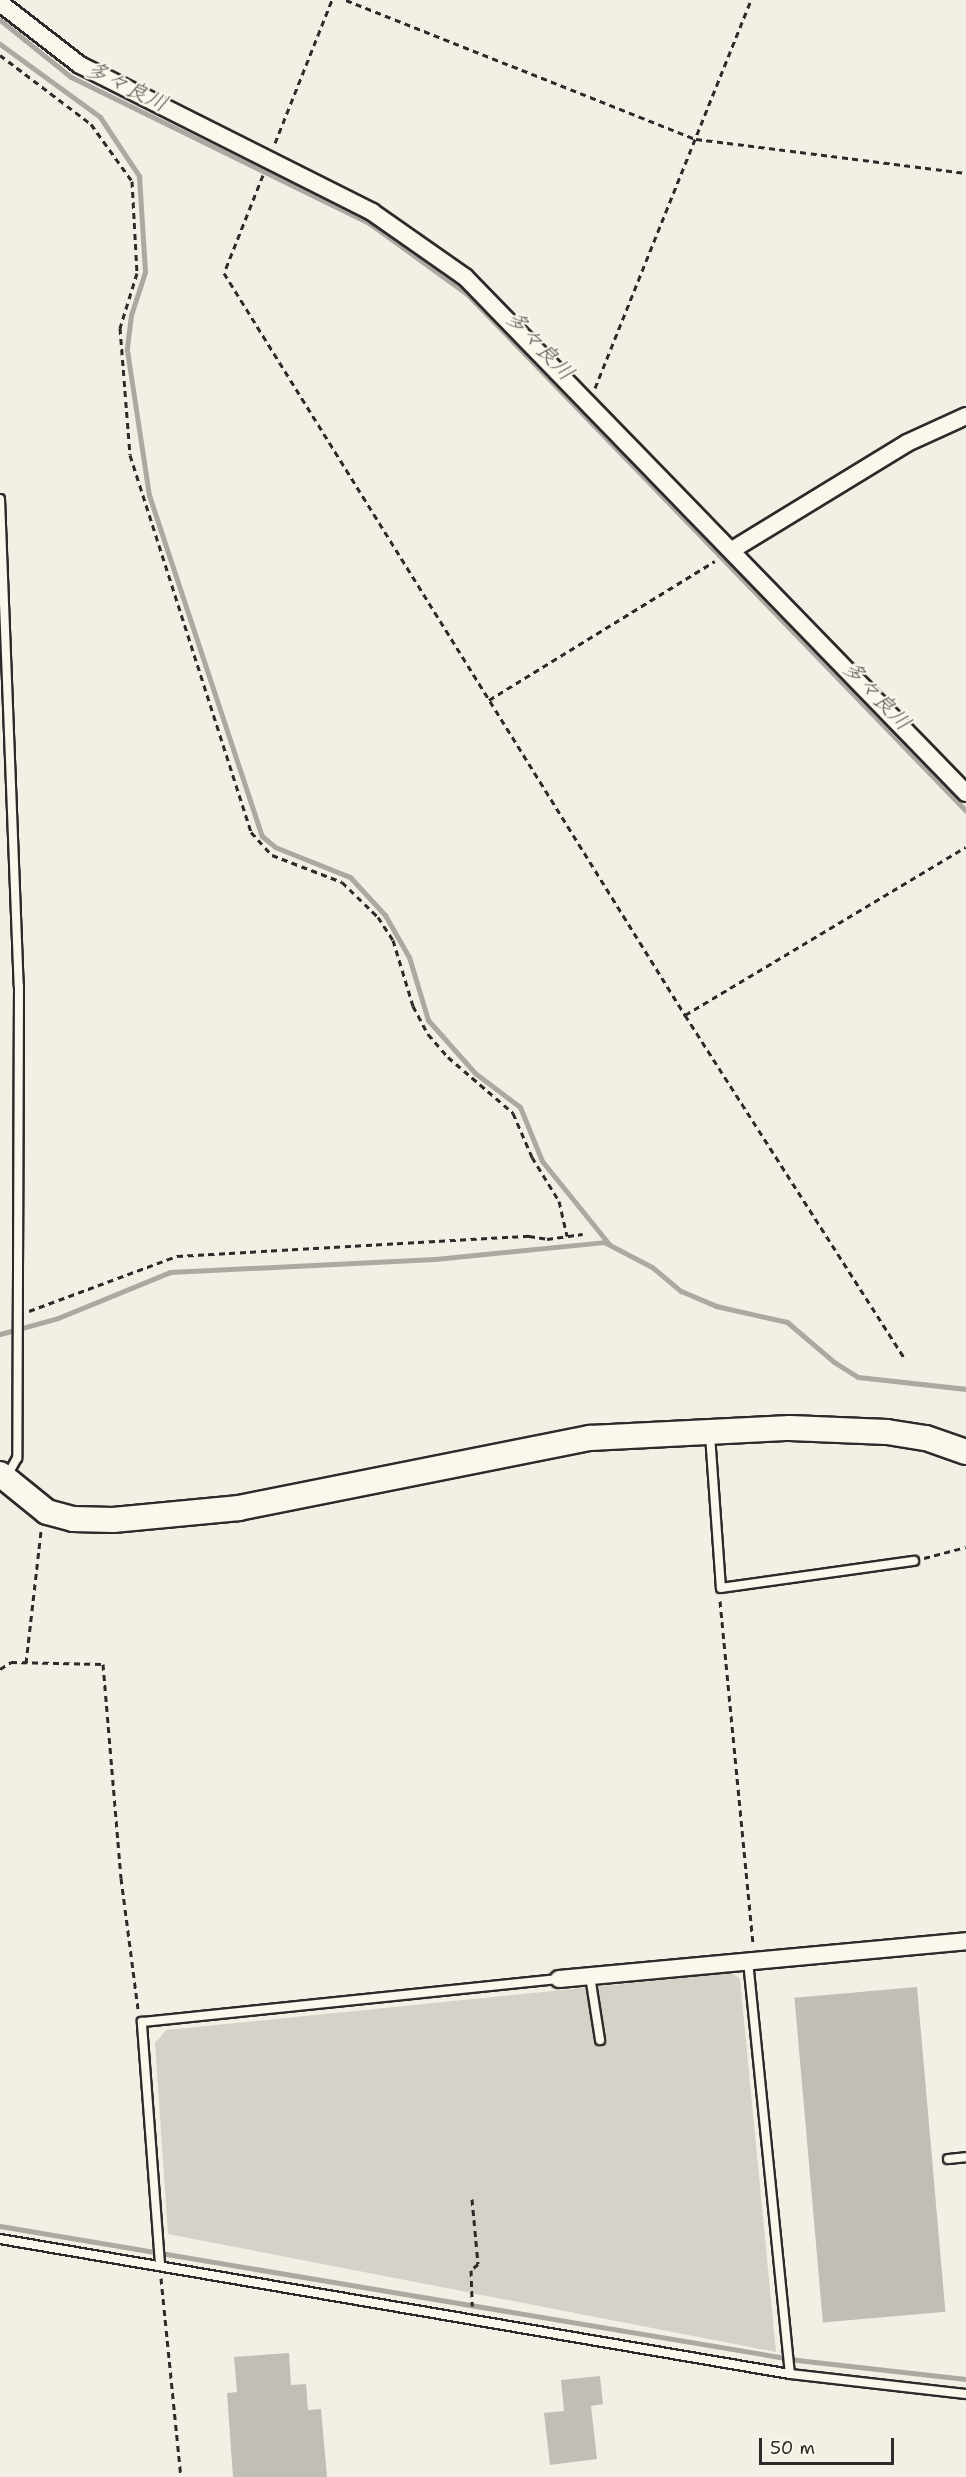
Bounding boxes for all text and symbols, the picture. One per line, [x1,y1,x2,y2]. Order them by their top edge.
water label: 多々良川 [82,55,172,117]
water label: 多々良川 [500,304,580,386]
water label: 多々良川 [837,654,917,736]
scale bar [762,2426,897,2464]
text: 50 m [770,2436,815,2460]

